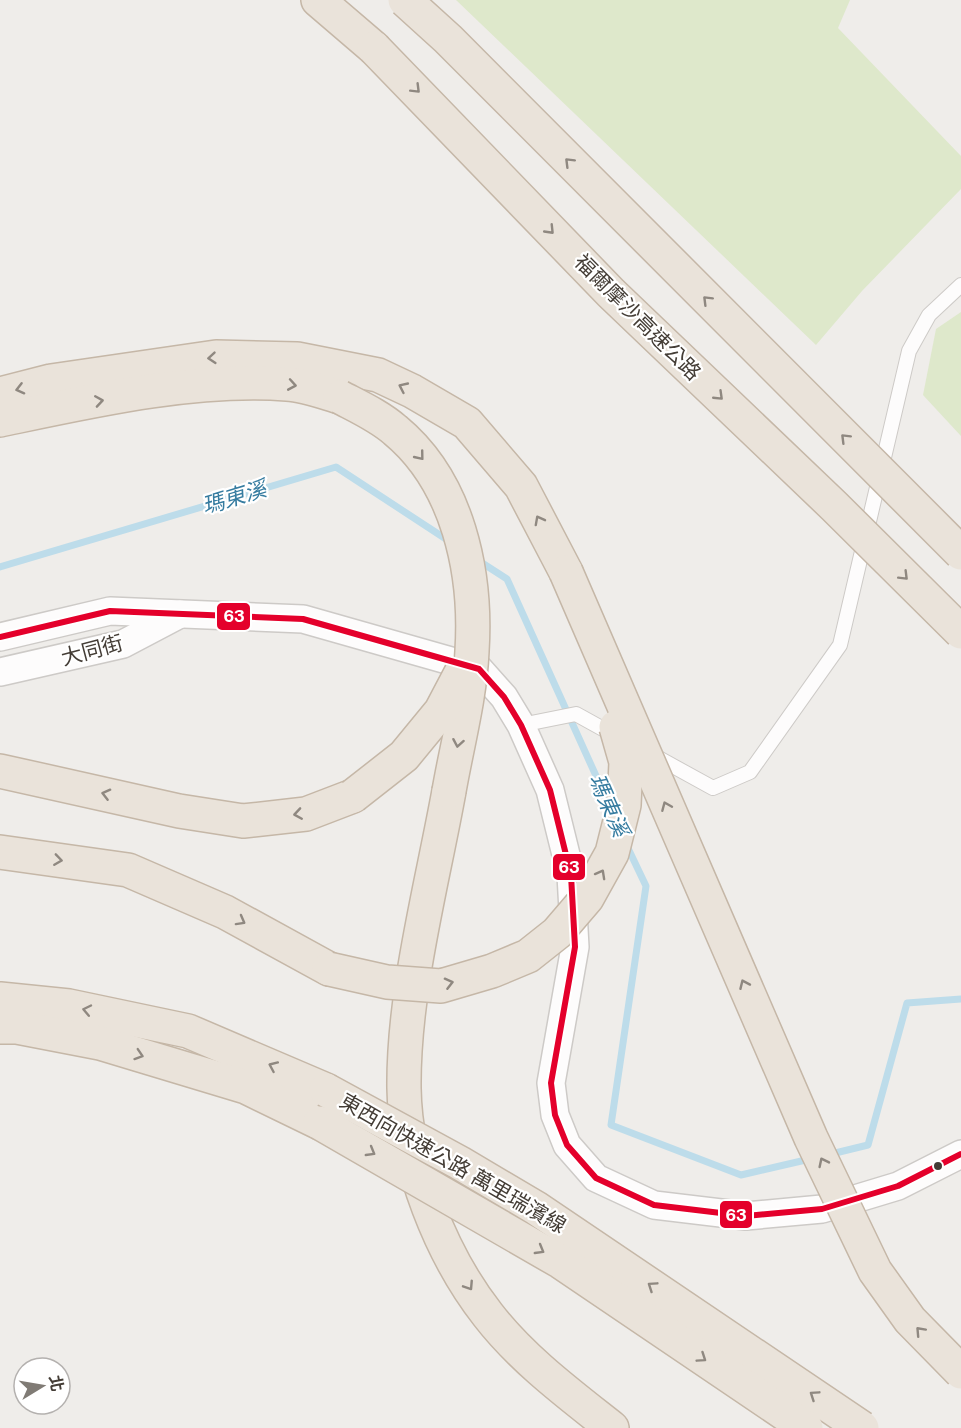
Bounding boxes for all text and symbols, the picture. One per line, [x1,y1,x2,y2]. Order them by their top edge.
one-way arrow [408,81,419,92]
one-way arrow [566,158,577,169]
one-way arrow [543,222,554,233]
street label: 福爾摩沙高速公路 [570,249,706,385]
one-way arrow [703,296,714,307]
one-way arrow [207,351,216,364]
one-way arrow [287,379,297,391]
one-way arrow [15,382,25,395]
one-way arrow [398,382,409,394]
one-way arrow [712,389,722,400]
one-way arrow [94,396,103,408]
one-way arrow [841,434,852,445]
one-way arrow [413,449,424,460]
water label: 瑪東溪 [199,474,272,519]
one-way arrow [535,516,546,526]
one-way arrow [897,569,908,579]
line badge: 63 [216,602,251,631]
text: 63 [223,607,245,626]
street label: 大同街 [58,630,126,670]
one-way arrow [452,738,465,748]
water label: 瑪東溪 [584,770,636,843]
one-way arrow [101,788,111,801]
one-way arrow [661,801,673,812]
one-way arrow [293,808,302,820]
line badge: 63 [552,853,586,881]
one-way arrow [53,854,63,866]
text: 63 [558,858,580,877]
one-way arrow [594,870,605,880]
one-way arrow [235,914,245,925]
one-way arrow [443,977,453,990]
one-way arrow [739,980,751,991]
one-way arrow [82,1004,92,1017]
one-way arrow [133,1048,144,1060]
one-way arrow [268,1061,279,1073]
street label: 東西向快速公路 萬里瑞濱線 [335,1088,571,1238]
one-way arrow [365,1145,375,1156]
one-way arrow [819,1158,831,1169]
unlabelled marker [932,1160,944,1172]
line badge: 63 [719,1200,753,1229]
text: 63 [725,1206,747,1225]
one-way arrow [534,1243,544,1254]
one-way arrow [462,1279,473,1290]
one-way arrow [648,1282,659,1293]
one-way arrow [916,1327,927,1338]
one-way arrow [696,1350,707,1361]
north arrow [12,1356,72,1416]
text: 北 [45,1374,67,1393]
one-way arrow [809,1391,820,1402]

